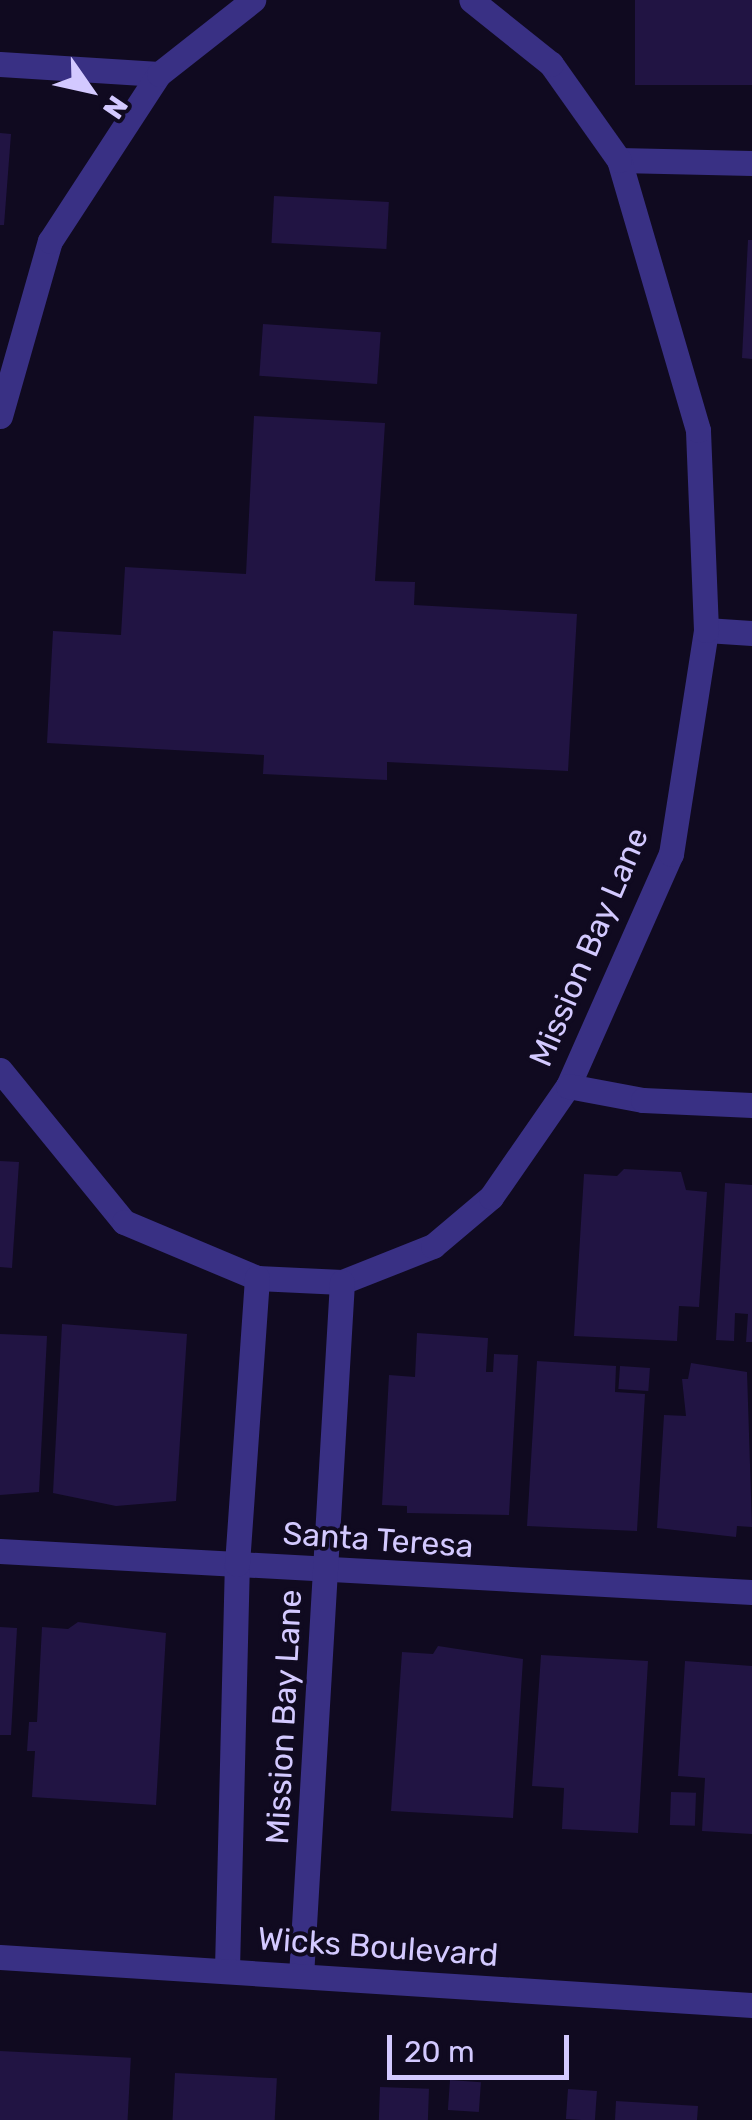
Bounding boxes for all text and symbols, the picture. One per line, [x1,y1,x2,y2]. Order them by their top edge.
north arrow [40,40,140,140]
text: N [96,89,135,125]
street label: Mission Bay Lane [521,822,657,1072]
street label: Santa Teresa [281,1514,475,1566]
street label: Mission Bay Lane [258,1588,310,1846]
street label: Wicks Boulevard [256,1919,500,1975]
scale bar [392,2015,574,2077]
text: 20 m [404,2034,475,2070]

